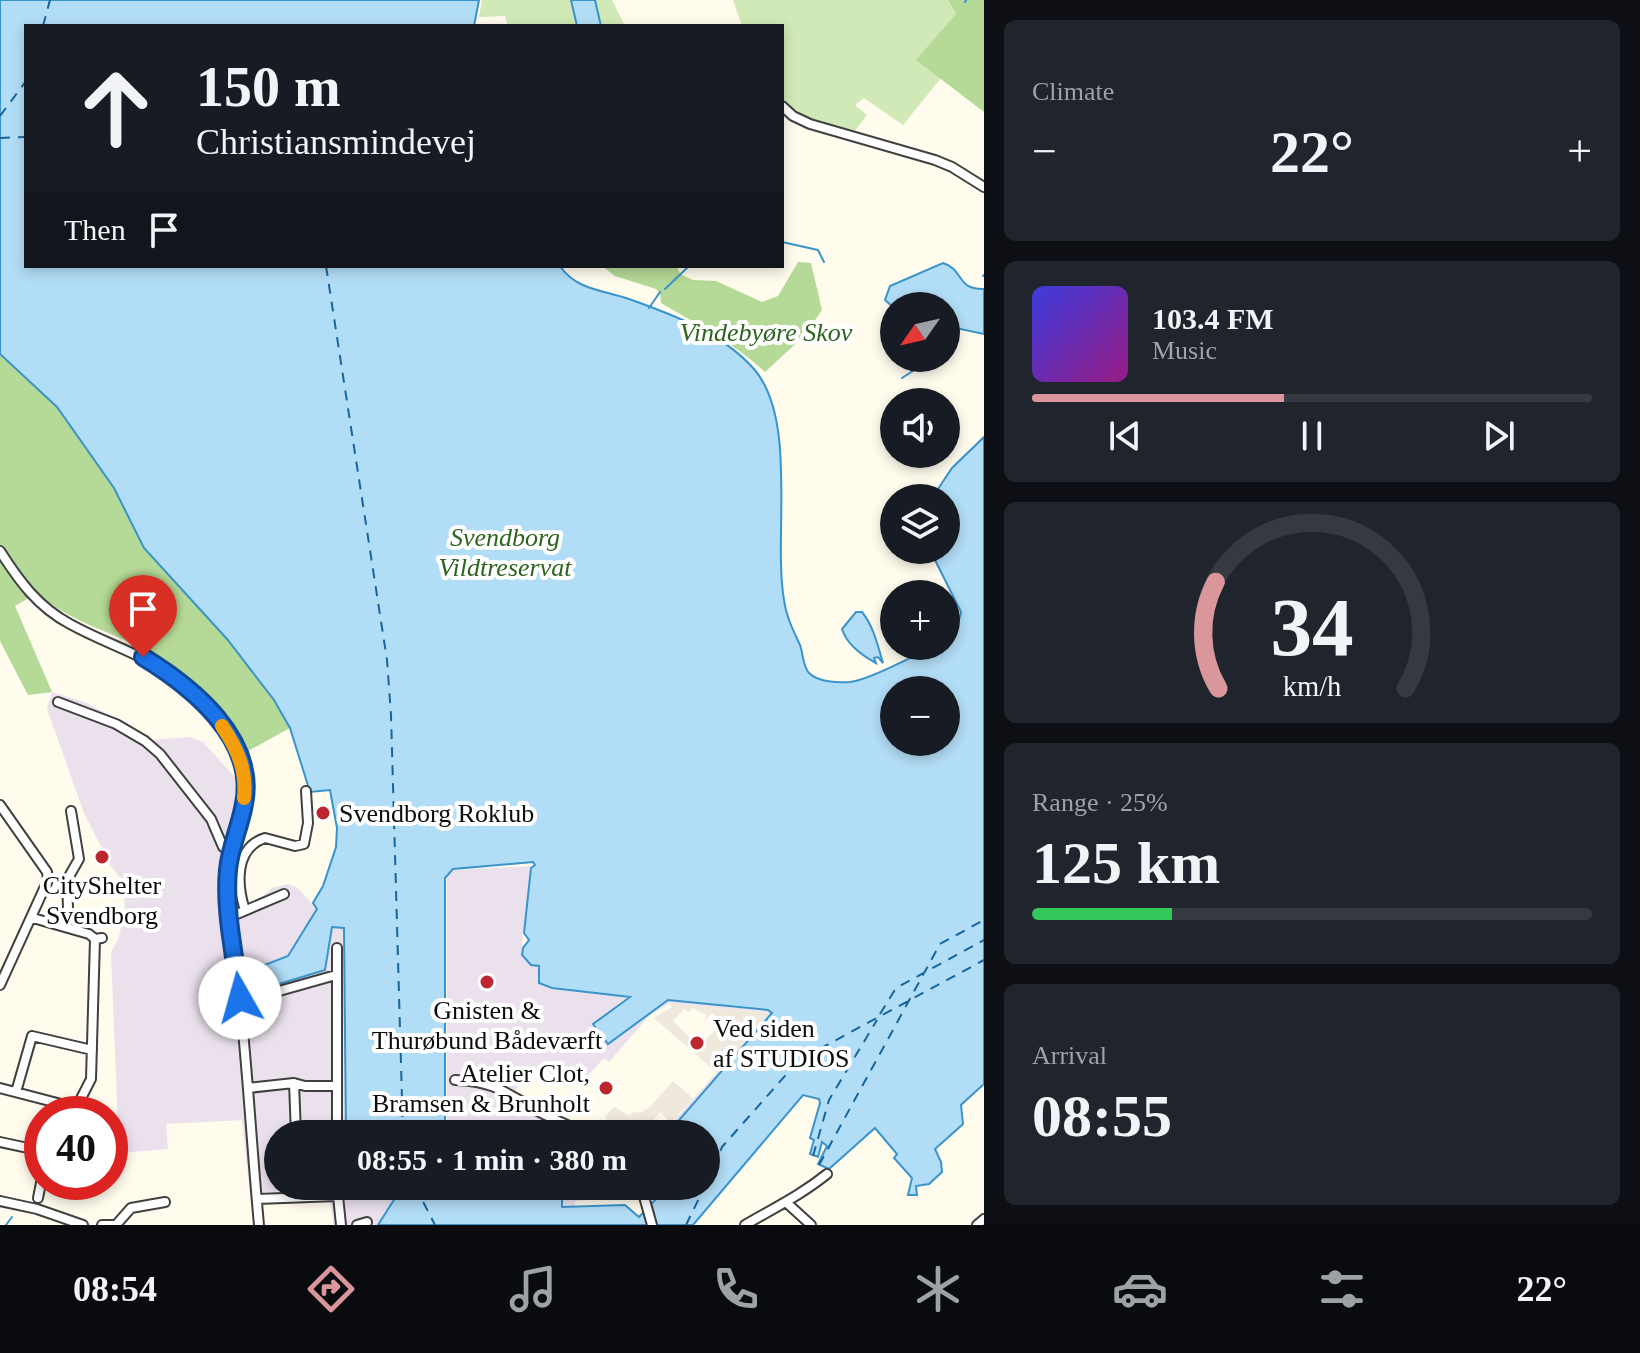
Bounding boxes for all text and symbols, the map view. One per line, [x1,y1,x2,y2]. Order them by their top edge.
icon: ahead [64,56,168,160]
text: 150 m [196,56,341,118]
text: Climate [1032,77,1114,106]
text: 22° [1270,119,1354,185]
text: Christiansmindevej [196,122,476,162]
text: − [1032,127,1057,176]
text: + [1567,127,1592,176]
icon: arrive [142,208,186,252]
text: Then [64,213,126,246]
north arrow [880,292,960,372]
map controls [880,292,960,756]
text: 103.4 FM [1152,302,1274,335]
park label: Vindebyøre Skov [680,318,853,347]
text: Music [1152,336,1217,365]
button: sound [880,388,960,468]
icon: previous [1103,414,1147,458]
icon: pause [1290,414,1334,458]
icon: next [1477,414,1521,458]
button: layers [880,484,960,564]
park label: Svendborg Vildtreservat [439,523,572,582]
pin [109,575,177,657]
button: + [880,580,960,660]
text: 34 [1270,580,1354,672]
icon: arrive [121,587,165,631]
text: km/h [1283,671,1341,702]
button: − [880,676,960,756]
text: Range · 25% [1032,788,1168,817]
place label: Svendborg Roklub [339,799,534,828]
marker: Svendborg Roklub [314,804,332,822]
text: 125 km [1032,830,1220,896]
marker: CityShelter Svendborg [93,848,111,866]
place label: CityShelter Svendborg [43,871,162,930]
position arrow [198,956,282,1040]
marker: Gnisten & Thurøbund Bådeværft [478,973,496,991]
place label: Gnisten & Thurøbund Bådeværft [372,996,603,1055]
place label: Ved siden af STUDIOS [713,1014,850,1073]
marker: Ved siden af STUDIOS [688,1034,706,1052]
text: Arrival [1032,1041,1107,1070]
place label: Atelier Clot, Bramsen & Brunholt [372,1059,591,1118]
marker: Atelier Clot, Bramsen & Brunholt [597,1079,615,1097]
text: 08:55 [1032,1083,1172,1149]
speed limit sign: 40 [24,1096,128,1200]
text: 08:55 · 1 min · 380 m [357,1143,627,1176]
icon: directions [303,1261,359,1317]
icon: music [505,1261,561,1317]
icon: phone [708,1261,764,1317]
icon: climate [910,1261,966,1317]
icon: car [1112,1261,1168,1317]
icon: filters [1314,1261,1370,1317]
text: 08:54 [73,1269,157,1309]
text: 22° [1516,1269,1567,1309]

